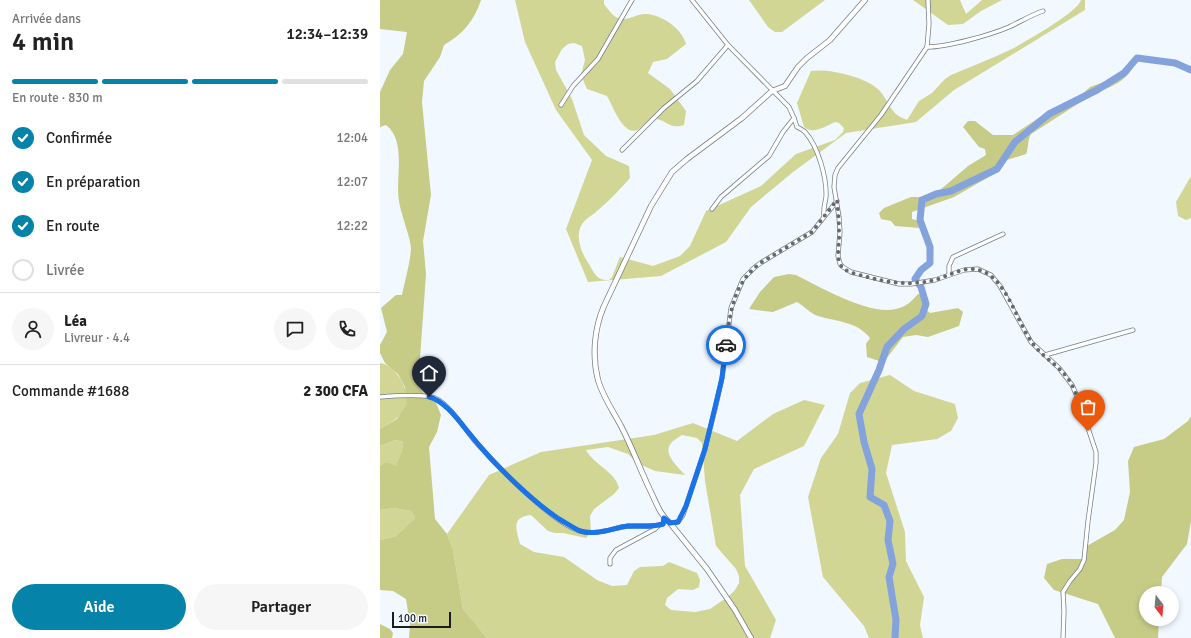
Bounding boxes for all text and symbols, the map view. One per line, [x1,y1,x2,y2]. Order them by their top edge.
text: Arrivée dans [12,11,81,27]
text: 12:34–12:39 [287,25,368,43]
text: 4 min [12,26,74,58]
text: En route · 830 m [12,90,103,106]
icon: check [12,127,34,149]
text: Confirmée [46,129,112,147]
text: 12:04 [336,130,368,146]
icon: check [12,171,34,193]
text: En préparation [46,173,141,191]
text: 12:07 [336,174,368,190]
icon: check [12,215,34,237]
text: En route [46,217,100,235]
text: 12:22 [336,218,368,234]
text: Livrée [46,261,85,279]
button: person [12,308,54,350]
button: chat [274,308,316,350]
button: phone [326,308,368,350]
text: Léa [64,312,87,330]
courier [706,325,746,365]
text: Livreur · 4.4 [64,330,130,346]
icon: car [715,334,737,356]
pin [412,356,446,397]
icon: home [418,362,440,384]
text: Commande #1688 [12,382,129,400]
text: 2 300 CFA [303,382,368,400]
pin [1071,390,1105,431]
icon: bag [1077,396,1099,418]
button: Aide [12,584,186,630]
button: Partager [194,584,368,630]
north arrow [1139,586,1179,626]
map controls [1139,586,1179,626]
scale bar [392,610,451,629]
text: 100 m [398,612,427,625]

